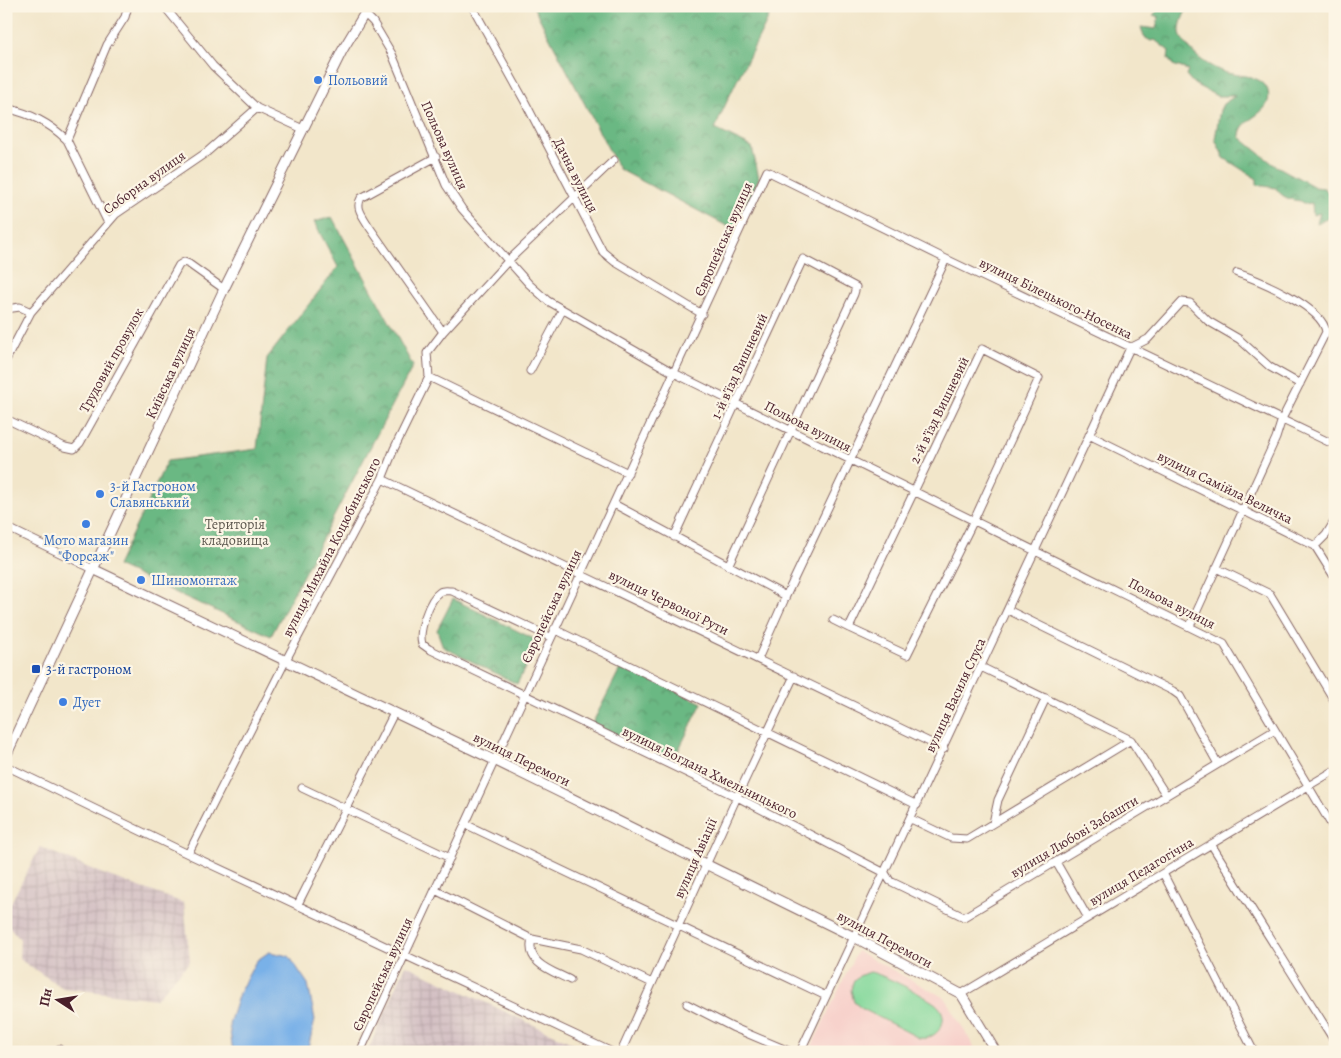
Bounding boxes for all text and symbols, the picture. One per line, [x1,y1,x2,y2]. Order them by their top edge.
place label: Польовий [328,71,388,90]
marker: Польовий [312,74,324,86]
street label: Польова вулиця [416,98,473,193]
street label: Дачна вулиця [548,134,603,216]
street label: Соборна вулиця [99,146,189,219]
street label: Європейська вулиця [690,179,757,299]
street label: вулиця Білецького-Носенка [976,253,1136,344]
street label: Трудовий провулок [75,304,148,416]
street label: 1-й в'їзд Вишневий [707,310,772,422]
street label: Київська вулиця [141,324,200,422]
street label: 2-й вʼїзд Вишневий [905,353,974,467]
street label: Польова вулиця [761,396,855,457]
street label: вулиця Самійла Величка [1154,446,1296,529]
street label: вулиця Михайла Коцюбинського [278,454,385,640]
place label: 3-й Гастроном Славянський [110,477,196,512]
marker: 3-й Гастроном Славянський [94,488,106,500]
park label: Територія кладовища [201,515,269,550]
marker: Мото магазин "Форсаж" [80,518,92,530]
place label: Мото магазин "Форсаж" [43,531,129,566]
street label: Європейська вулиця [517,546,586,666]
street label: вулиця Червоної Рути [605,565,732,640]
place label: Шиномонтаж [151,571,237,590]
street label: Польова вулиця [1125,573,1219,634]
marker: Шиномонтаж [135,574,147,586]
street label: вулиця Василя Стуса [921,634,991,756]
place label: 3-й гастроном [46,660,132,679]
marker: 3-й гастроном [30,663,42,675]
place label: Дует [73,693,101,712]
marker: Дует [57,696,69,708]
street label: вулиця Богдана Хмельницького [619,722,801,823]
street label: вулиця Перемоги [470,728,573,791]
street label: вулиця Любові Забашти [1007,791,1142,882]
street label: вулиця Авіації [669,815,722,901]
street label: вулиця Педагогічна [1085,832,1198,910]
street label: вулиця Перемоги [834,906,936,973]
street label: Європейська вулиця [348,914,417,1034]
north arrow [32,976,82,1026]
text: Пн [35,986,57,1008]

